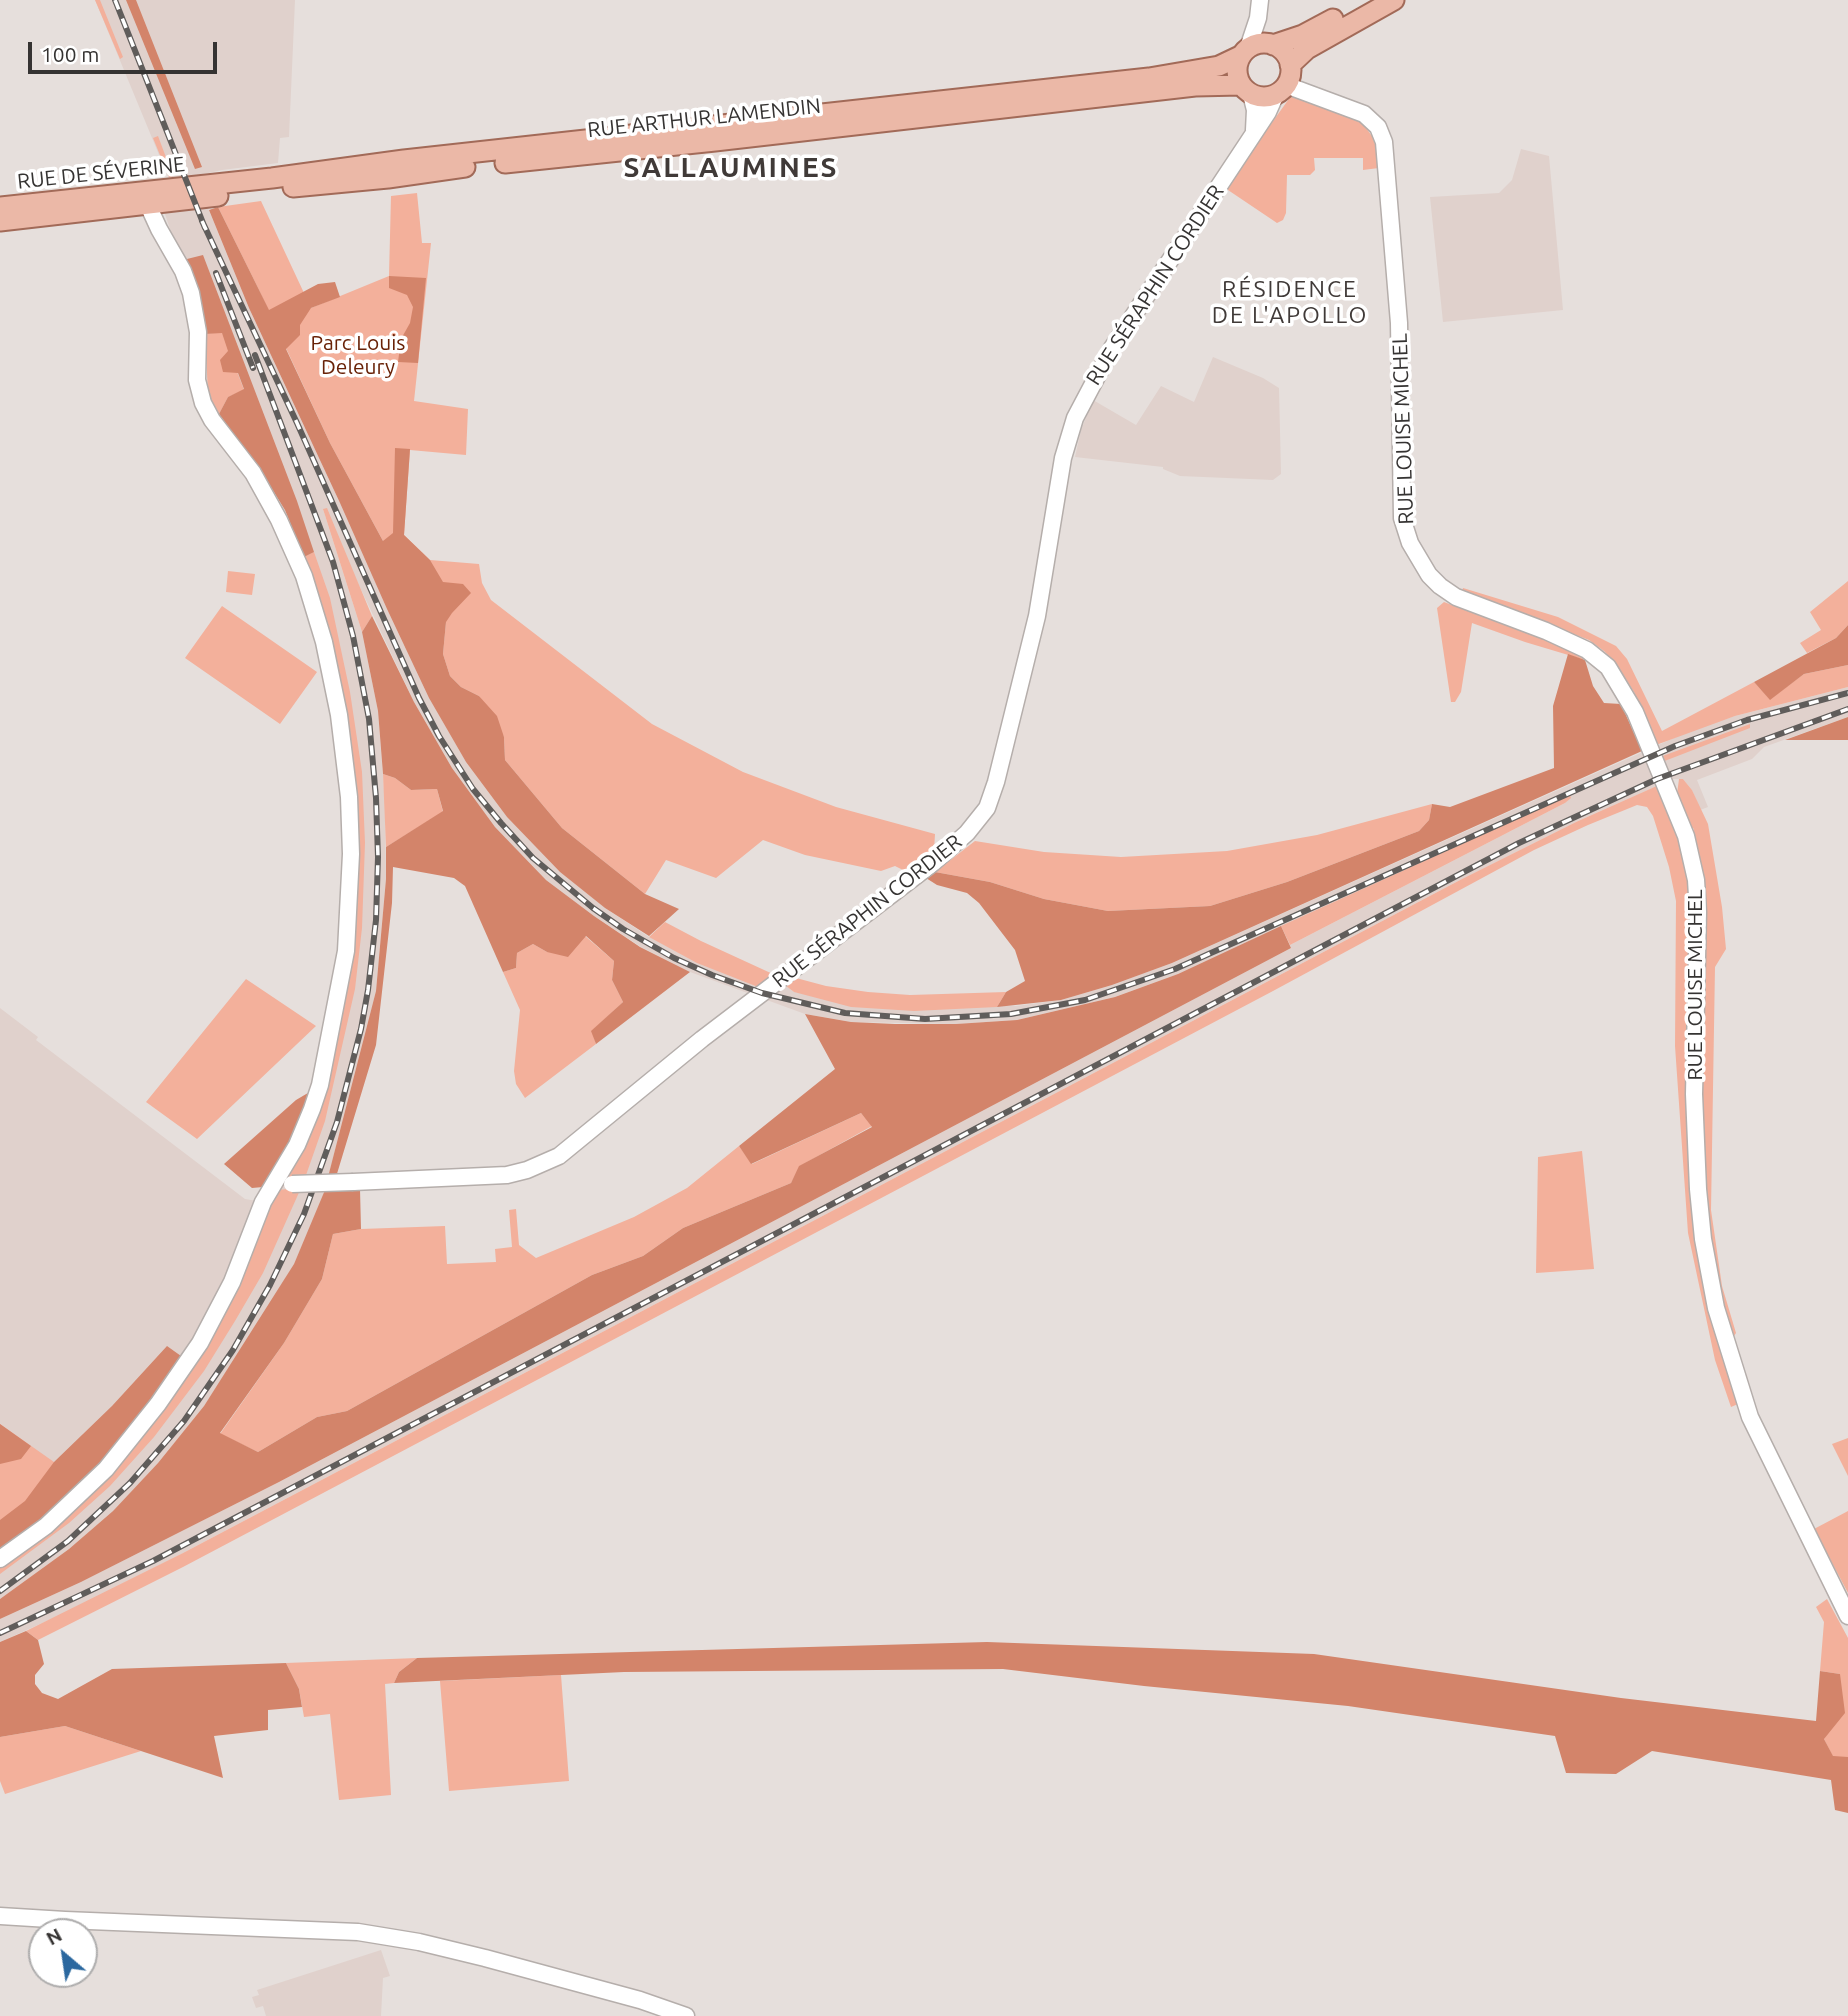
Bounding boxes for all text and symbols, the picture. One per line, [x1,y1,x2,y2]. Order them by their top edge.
scale bar [32,28,220,72]
text: 100 m [41,42,99,66]
street label: RUE ARTHUR LAMENDIN [586,93,822,143]
district label: SALLAUMINES [625,151,837,185]
street label: RUE DE SÉVERINE [16,152,186,194]
street label: RUE SÉRAPHIN CORDIER [1081,180,1229,390]
district label: RÉSIDENCE DE L'APOLLO [1213,275,1367,329]
park label: Parc Louis Deleury [311,330,405,380]
street label: RUE LOUISE MICHEL [1387,333,1419,525]
street label: RUE SÉRAPHIN CORDIER [767,829,967,993]
street label: RUE LOUISE MICHEL [1682,889,1708,1081]
north arrow [28,1918,98,1988]
text: N [42,1923,65,1949]

